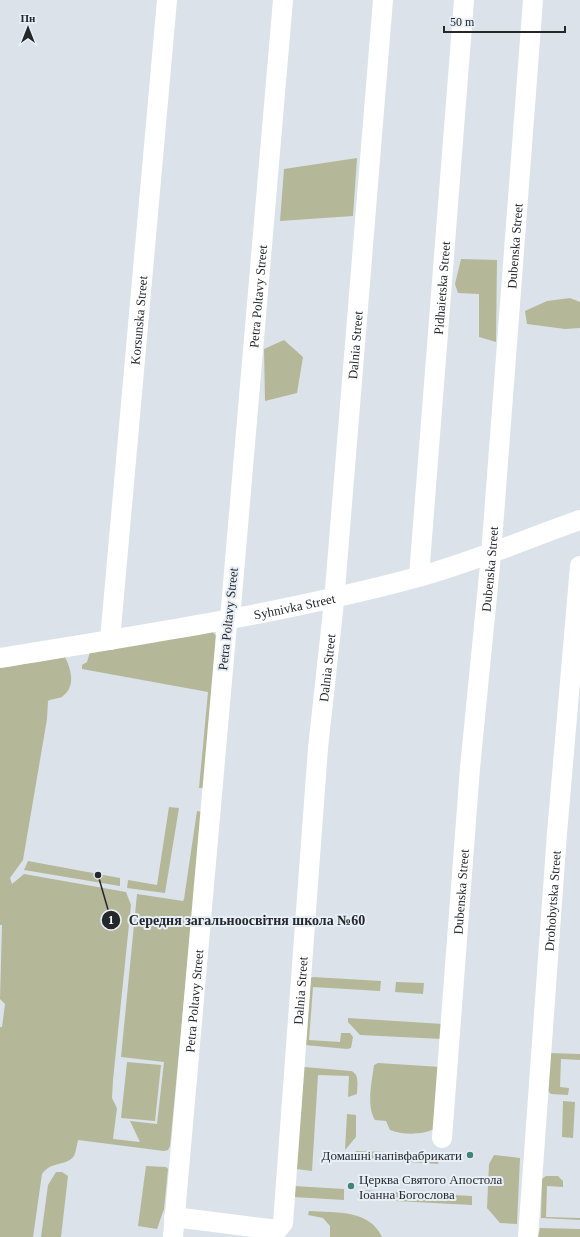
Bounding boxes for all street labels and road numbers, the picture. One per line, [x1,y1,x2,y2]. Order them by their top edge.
street label: Dubenska Street [504,202,525,289]
street label: Pidhaietska Street [430,240,453,335]
street label: Petra Poltavy Street [246,244,270,349]
street label: Korsunska Street [127,275,150,365]
street label: Dalnia Street [345,310,365,380]
street label: Dubenska Street [478,525,501,612]
street label: Petra Poltavy Street [215,566,241,671]
street label: Syhnivka Street [252,590,337,622]
street label: Dalnia Street [316,633,338,703]
street label: Dubenska Street [450,848,471,935]
street label: Drohobytska Street [541,850,563,952]
street label: Petra Poltavy Street [182,948,206,1053]
street label: Dalnia Street [290,956,310,1025]

